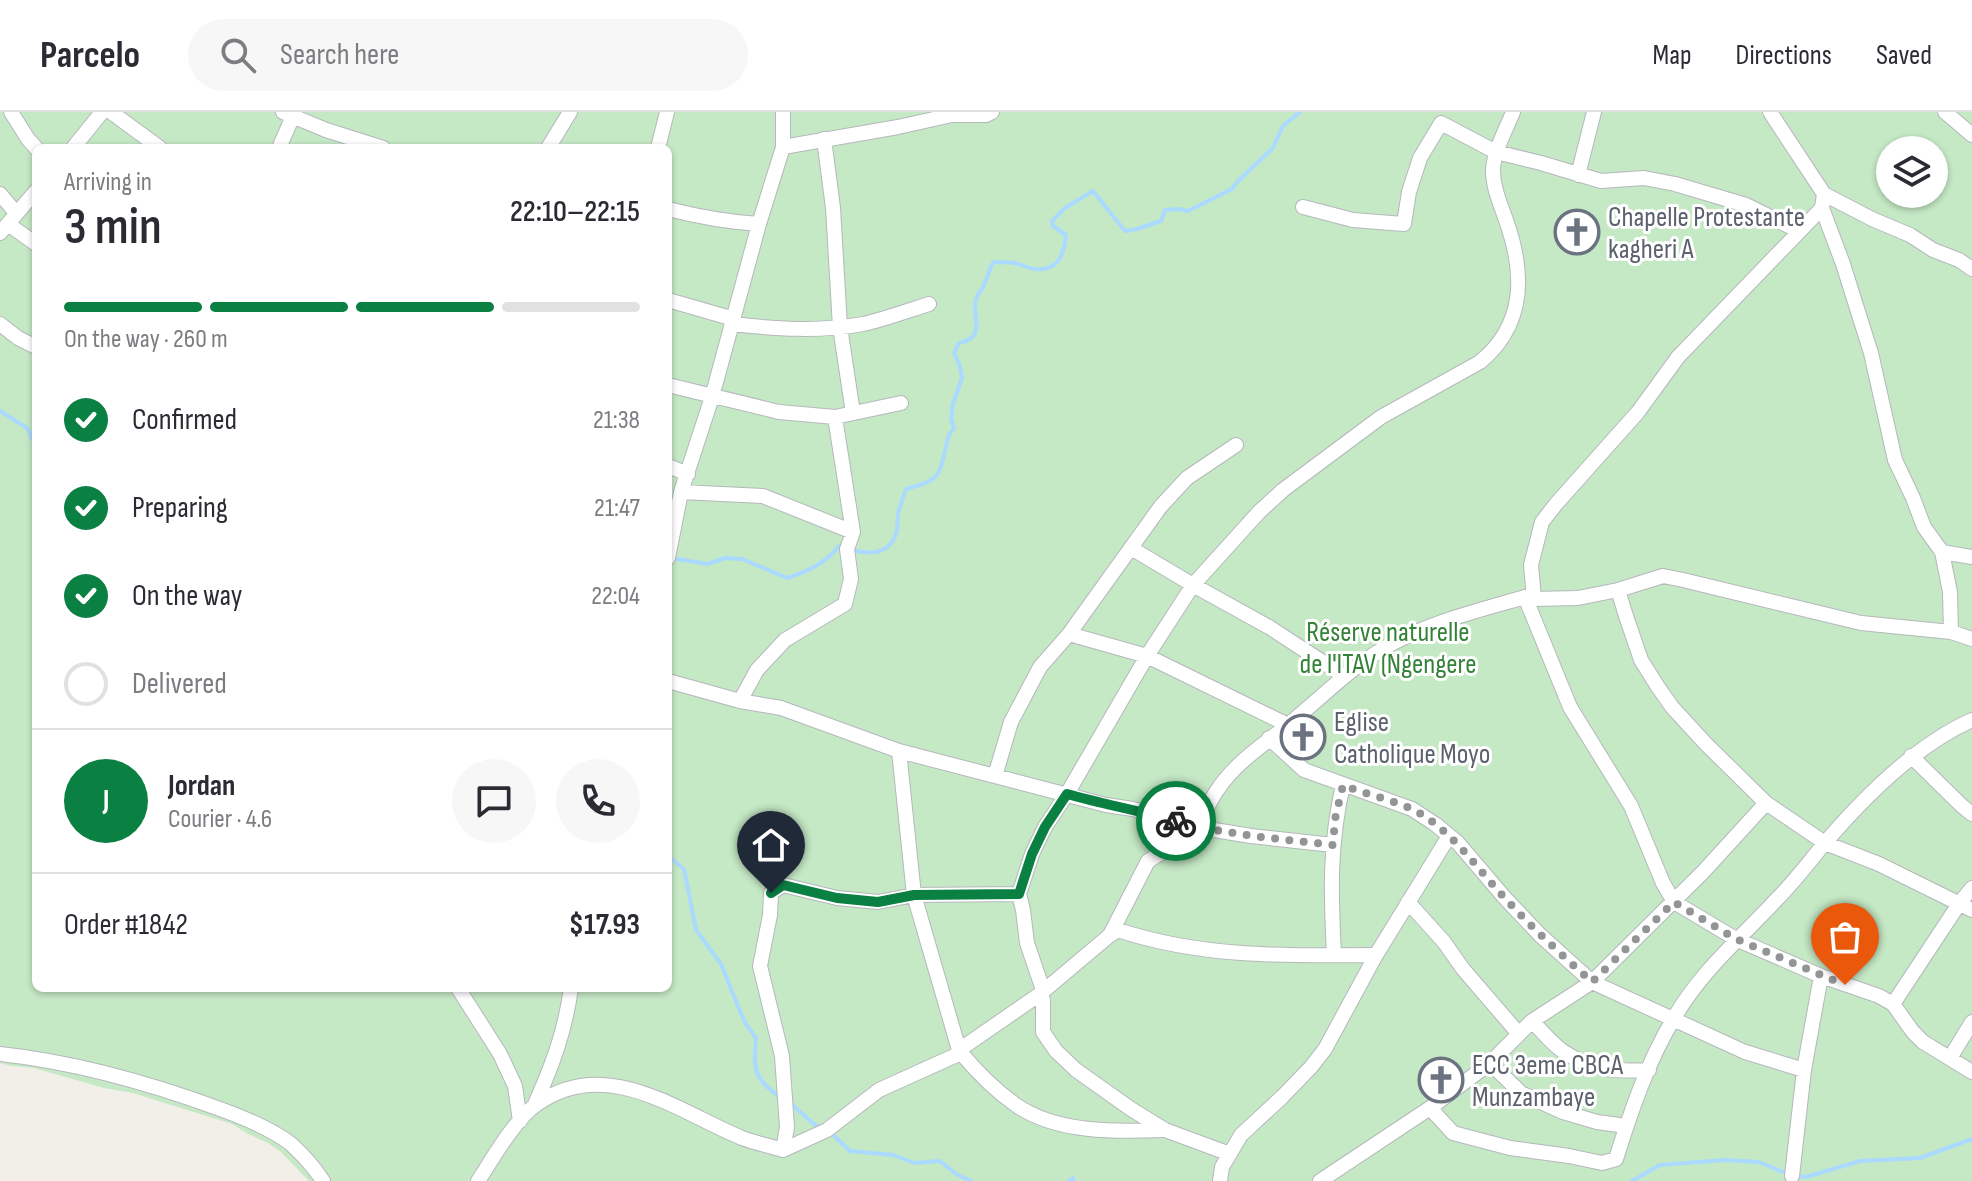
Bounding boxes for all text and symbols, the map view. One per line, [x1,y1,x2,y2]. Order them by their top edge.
search box [188,19,748,91]
text: Parcelo [40,33,140,78]
icon: search [216,33,260,77]
text: Search here [280,37,399,73]
text: Map [1653,39,1692,72]
text: Directions [1736,39,1832,72]
text: Saved [1876,39,1932,72]
map controls [1876,136,1948,208]
button: layers [1876,136,1948,208]
text: Arriving in [64,167,152,198]
text: 22:10–22:15 [510,194,640,230]
text: 3 min [64,196,162,259]
place label: Chapelle Protestante kagheri A [1608,201,1805,266]
church icon: Chapelle Protestante kagheri A [1553,208,1601,256]
text: On the way · 260 m [64,324,228,355]
icon: check [64,398,108,442]
text: Confirmed [132,402,237,438]
text: 21:38 [593,405,640,436]
icon: check [64,486,108,530]
text: Preparing [132,490,228,526]
text: 21:47 [594,493,640,524]
icon: check [64,574,108,618]
text: On the way [132,578,242,614]
text: 22:04 [591,581,640,612]
park label: Réserve naturelle de l'ITAV (Ngengere [1300,616,1476,681]
text: Delivered [132,666,227,702]
place label: Eglise Catholique Moyo [1334,706,1490,771]
church icon: Eglise Catholique Moyo [1279,713,1327,761]
button: chat [452,759,536,843]
button: phone [556,759,640,843]
text: Jordan [168,768,235,804]
courier [1136,781,1216,861]
text: J [103,783,109,819]
icon: bike [1154,799,1198,843]
text: Courier · 4.6 [168,804,272,835]
pin [737,811,805,893]
icon: home [749,823,793,867]
pin [1811,903,1879,985]
text: Order #1842 [64,907,188,943]
text: $17.93 [569,907,640,943]
icon: bag [1823,915,1867,959]
place label: ECC 3eme CBCA Munzambaye [1472,1049,1624,1114]
church icon: ECC 3eme CBCA Munzambaye [1417,1056,1465,1104]

